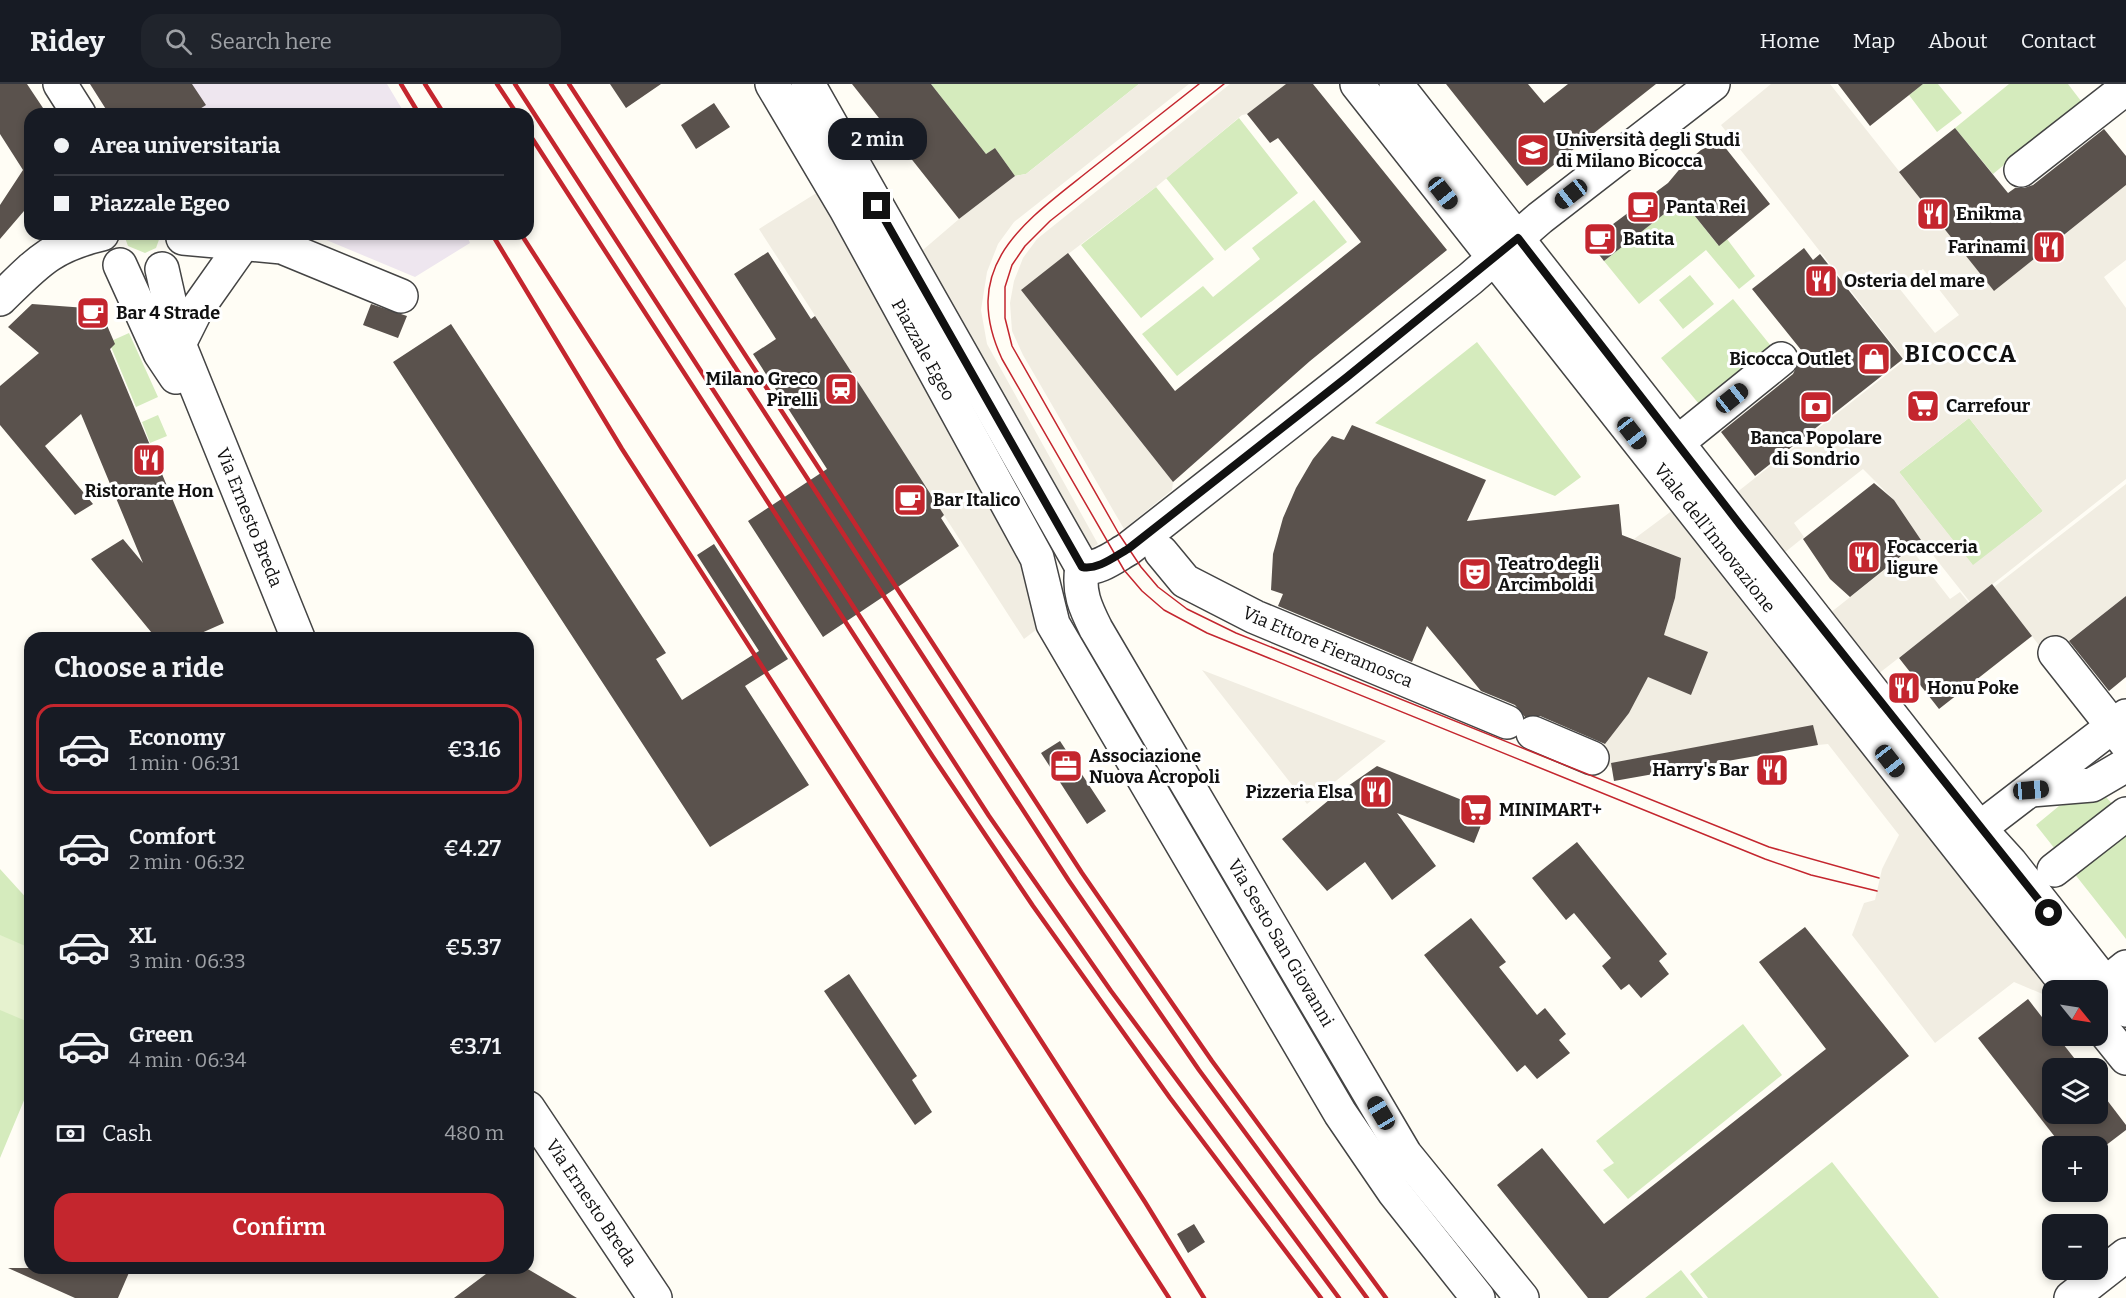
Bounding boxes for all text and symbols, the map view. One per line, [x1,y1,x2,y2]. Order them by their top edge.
search box [141,14,561,68]
text: Ridey [30,25,105,58]
icon: search [162,25,195,58]
text: Search here [210,28,332,55]
text: Home [1760,28,1820,54]
text: Map [1853,28,1895,54]
text: About [1928,28,1988,54]
text: Contact [2021,28,2096,54]
callout: 2 min [828,119,926,161]
text: 2 min [851,127,904,151]
place label: Università degli Studi di Milano Bicocca [1556,129,1740,172]
text: Area universitaria [90,132,280,159]
school or university icon: Università degli Studi di Milano Bicocca [1515,132,1551,168]
car [1425,173,1461,213]
car [1551,176,1591,212]
cafe icon: Panta Rei [1625,189,1661,225]
text: Piazzale Egeo [90,190,230,217]
route end [863,192,890,219]
place label: Panta Rei [1666,196,1746,218]
restaurant icon: Enikma [1915,196,1951,232]
place label: Enikma [1956,203,2022,225]
cafe icon: Batita [1582,221,1618,257]
place label: Batita [1623,228,1674,250]
restaurant icon: Farinami [2031,229,2067,265]
place label: Farinami [1948,236,2026,258]
restaurant icon: Osteria del mare [1803,263,1839,299]
place label: Osteria del mare [1844,270,1985,292]
cafe icon: Bar 4 Strade [75,295,111,331]
street label: Piazzale Egeo [887,295,960,405]
place label: Bar 4 Strade [116,302,220,324]
district label: BICOCCA [1905,340,2017,368]
shop icon: Bicocca Outlet [1856,341,1892,377]
place label: Bicocca Outlet [1729,348,1851,370]
place label: Milano Greco Pirelli [705,368,818,411]
station icon: Milano Greco Pirelli [823,371,859,407]
car [1712,380,1752,416]
supermarket icon: Carrefour [1905,388,1941,424]
bank icon: Banca Popolare di Sondrio [1798,389,1834,425]
place label: Carrefour [1946,395,2031,417]
car [1614,413,1650,453]
place label: Banca Popolare di Sondrio [1750,427,1882,470]
restaurant icon: Ristorante Hon [131,442,167,478]
street label: Via Ernesto Breda [211,445,287,590]
street label: Viale dell'Innovazione [1649,459,1780,617]
place label: Ristorante Hon [84,480,214,502]
cafe icon: Bar Italico [892,482,928,518]
place label: Bar Italico [933,489,1020,511]
place label: Focacceria ligure [1887,536,1978,579]
restaurant icon: Focacceria ligure [1846,539,1882,575]
place label: Teatro degli Arcimboldi [1498,553,1600,596]
theatre icon: Teatro degli Arcimboldi [1457,556,1493,592]
street label: Via Ettore Fieramosca [1239,601,1416,693]
text: Choose a ride [54,652,224,684]
restaurant icon: Honu Poke [1886,670,1922,706]
place label: Honu Poke [1927,677,2019,699]
icon: car [57,722,111,776]
text: Economy [129,724,225,751]
text: €3.16 [447,736,501,763]
car [1872,741,1908,781]
place label: Associazione Nuova Acropoli [1089,745,1220,788]
office icon: Associazione Nuova Acropoli [1048,748,1084,784]
text: 1 min · 06:31 [129,751,239,775]
restaurant icon: Harry's Bar [1754,752,1790,788]
place label: Harry's Bar [1652,759,1750,781]
restaurant icon: Pizzeria Elsa [1358,774,1394,810]
car [2012,779,2050,801]
place label: Pizzeria Elsa [1246,781,1353,803]
supermarket icon: MINIMART+ [1458,792,1494,828]
place label: MINIMART+ [1499,799,1602,821]
icon: car [57,821,111,875]
text: Comfort [129,823,216,850]
text: €4.27 [443,835,501,862]
text: 2 min · 06:32 [129,850,245,874]
street label: Via Sesto San Giovanni [1223,855,1339,1031]
route start [2035,899,2062,926]
icon: car [57,920,111,974]
text: XL [129,922,156,949]
text: €5.37 [445,934,501,961]
text: 3 min · 06:33 [129,949,246,973]
north arrow [2042,980,2108,1046]
map controls [2042,980,2108,1280]
icon: car [57,1019,111,1073]
text: Green [129,1021,193,1048]
text: €3.71 [449,1033,501,1060]
text: 4 min · 06:34 [129,1048,246,1072]
button: layers [2042,1058,2108,1124]
car [1364,1093,1398,1133]
icon: cash [54,1117,87,1150]
text: Cash [102,1120,152,1147]
text: 480 m [444,1121,504,1145]
street label: Via Ernesto Breda [541,1135,642,1271]
button: + [2042,1136,2108,1202]
button: Confirm [54,1193,504,1262]
button: − [2042,1214,2108,1280]

